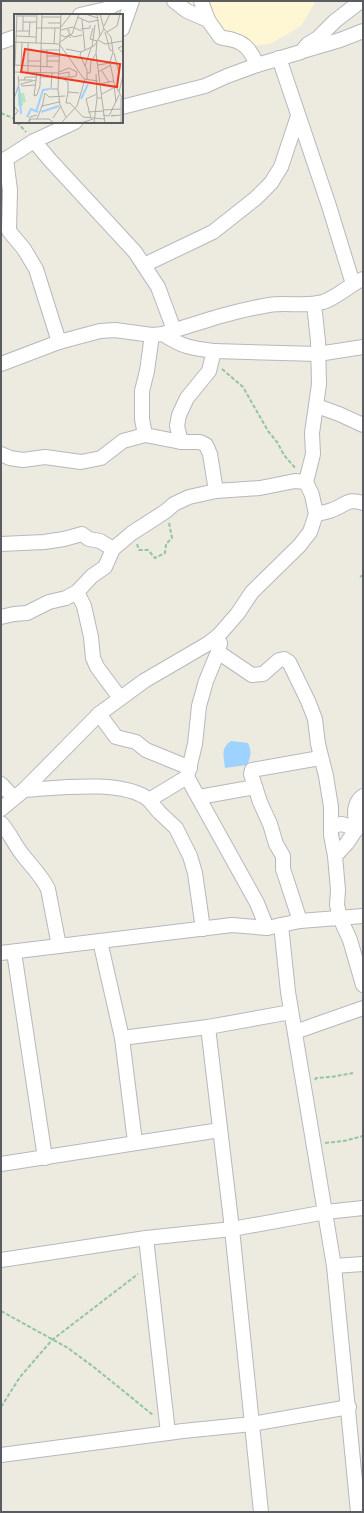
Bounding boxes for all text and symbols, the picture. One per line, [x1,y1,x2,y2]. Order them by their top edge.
inset map [14,14,123,123]

